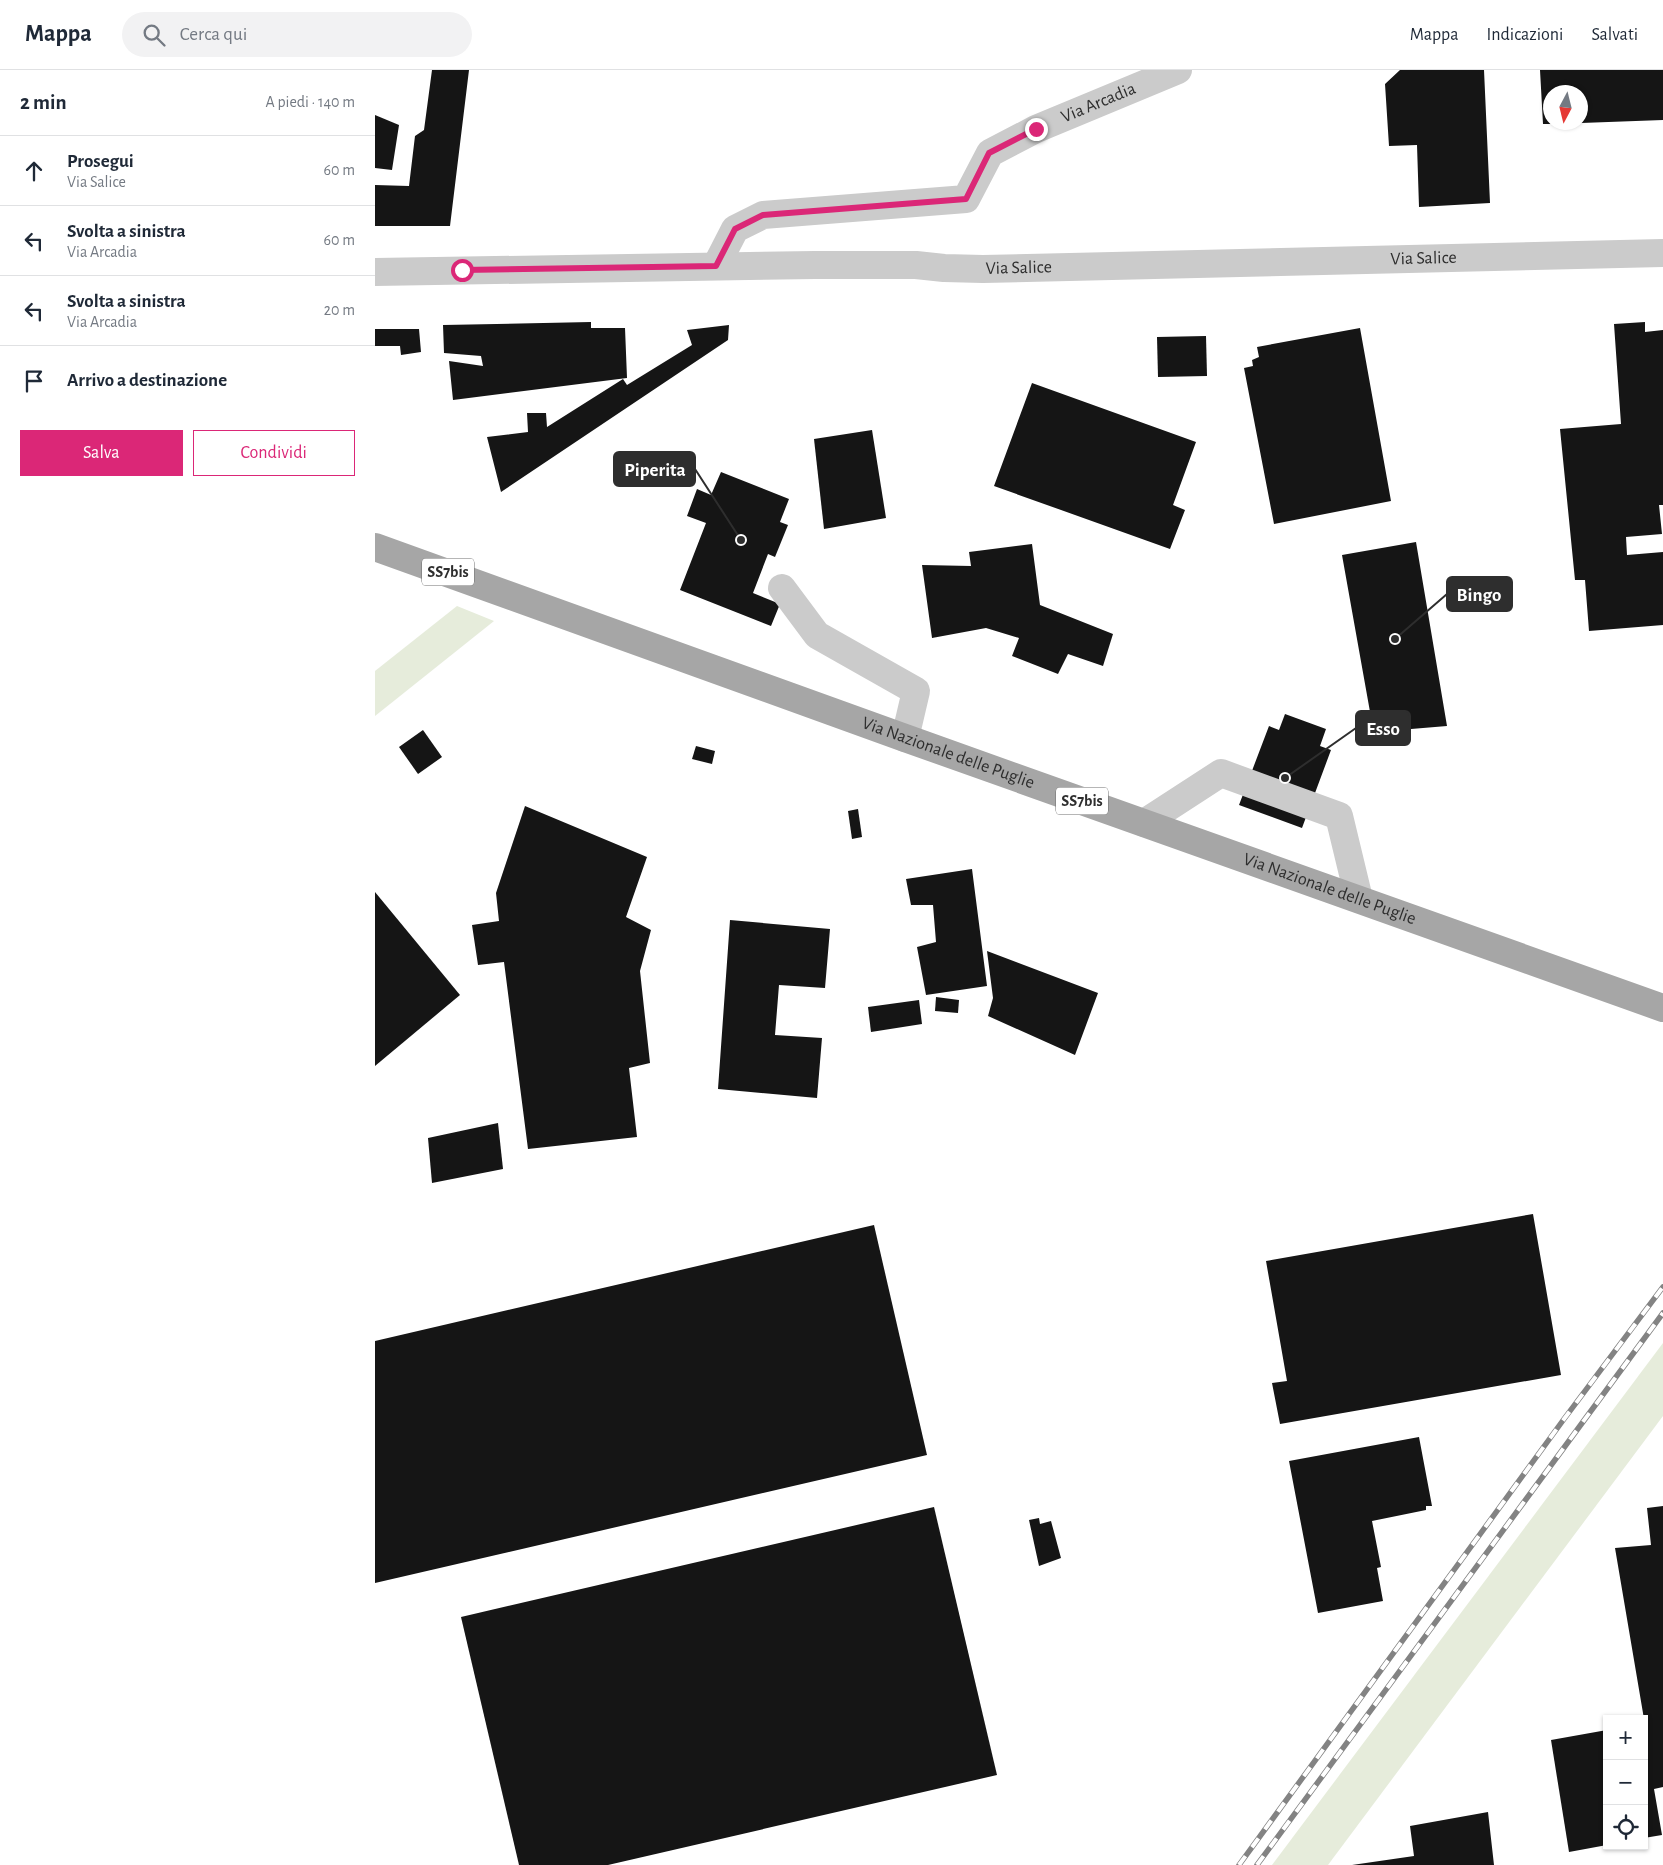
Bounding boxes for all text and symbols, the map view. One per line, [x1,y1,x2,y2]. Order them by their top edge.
search box [122,12,472,57]
icon: search [140,21,168,49]
text: Mappa [25,22,92,46]
text: Cerca qui [180,25,247,44]
text: Mappa [1410,26,1459,44]
text: Indicazioni [1487,26,1563,44]
text: Salvati [1591,26,1638,44]
street label: Via Arcadia [1059,80,1138,126]
north arrow [1543,85,1588,130]
text: 2 min [20,92,67,113]
text: A piedi · 140 m [266,94,355,110]
route end [1025,118,1048,141]
text: Prosegui [67,152,134,171]
icon: ahead [20,157,48,185]
text: 60 m [324,162,355,178]
text: Via Salice [67,174,126,190]
text: Svolta a sinistra [67,222,186,241]
icon: left [20,227,48,255]
text: 60 m [324,232,355,248]
text: Via Arcadia [67,244,137,260]
street label: Via Salice [1390,249,1457,268]
street label: Via Salice [985,258,1052,278]
route start [451,259,474,282]
text: Svolta a sinistra [67,292,186,311]
icon: left [20,297,48,325]
text: 20 m [324,302,355,318]
text: Via Arcadia [67,314,137,330]
icon: arrive [20,367,48,395]
text: Arrivo a destinazione [67,371,227,390]
button: Salva [20,430,183,476]
button: Condividi [193,430,355,476]
callout: Piperita [614,452,695,486]
text: Piperita [624,461,686,480]
road number: SS7bis [422,558,474,586]
callout: Bingo [1447,577,1512,611]
text: Bingo [1457,586,1501,605]
callout: Esso [1356,711,1410,745]
street label: Via Nazionale delle Puglie [859,714,1037,792]
text: Esso [1366,720,1400,739]
road number: SS7bis [1056,788,1108,814]
street label: Via Nazionale delle Puglie [1241,850,1418,928]
map controls [1603,1715,1648,1850]
button: + [1603,1715,1648,1760]
button: − [1603,1760,1648,1805]
button: locate [1603,1805,1648,1850]

